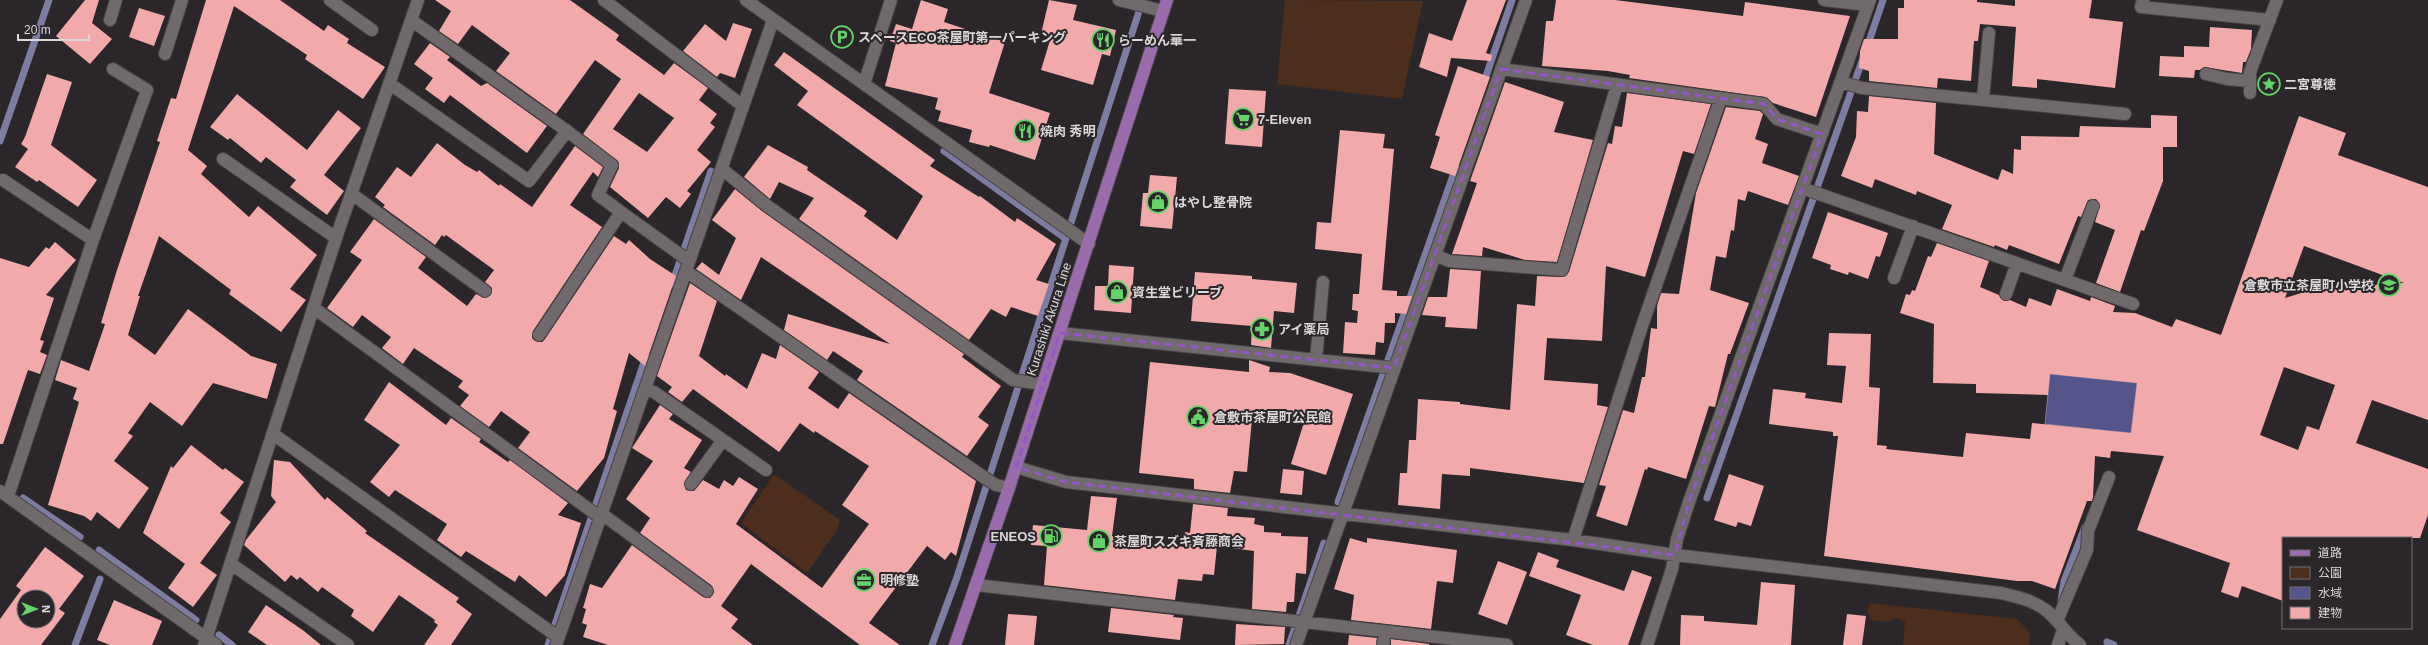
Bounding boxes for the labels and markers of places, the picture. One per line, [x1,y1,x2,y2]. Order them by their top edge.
parking icon: スペースECO茶屋町第一パーキング [829,24,855,50]
restaurant icon: らーめん華一 [1090,27,1116,53]
place label: スペースECO茶屋町第一パーキング [858,30,1066,45]
place label: らーめん華一 [1118,33,1196,48]
place icon: 二宮尊徳 [2256,71,2282,97]
place label: 二宮尊徳 [2284,77,2336,92]
supermarket icon: 7-Eleven [1230,106,1256,132]
place label: 7-Eleven [1258,112,1312,127]
restaurant icon: 焼肉 秀明 [1012,118,1038,144]
place label: 焼肉 秀明 [1040,124,1096,139]
shop icon: はやし整骨院 [1145,189,1171,215]
place label: はやし整骨院 [1174,195,1252,210]
school or university icon: 倉敷市立茶屋町小学校 [2376,272,2402,298]
place label: 倉敷市立茶屋町小学校 [2244,278,2374,293]
shop icon: 資生堂ビリーブ [1104,279,1130,305]
place label: 資生堂ビリーブ [1132,285,1222,300]
pharmacy icon: アイ薬局 [1249,316,1275,342]
place label: アイ薬局 [1278,322,1329,337]
public building icon: 倉敷市茶屋町公民館 [1185,404,1211,430]
place label: 倉敷市茶屋町公民館 [1214,410,1331,425]
fuel station icon: ENEOS [1038,523,1064,549]
shop icon: 茶屋町スズキ斉藤商会 [1086,528,1112,554]
place label: ENEOS [990,529,1036,544]
place label: 茶屋町スズキ斉藤商会 [1114,534,1244,549]
office icon: 明修塾 [851,567,877,593]
place label: 明修塾 [880,573,919,588]

